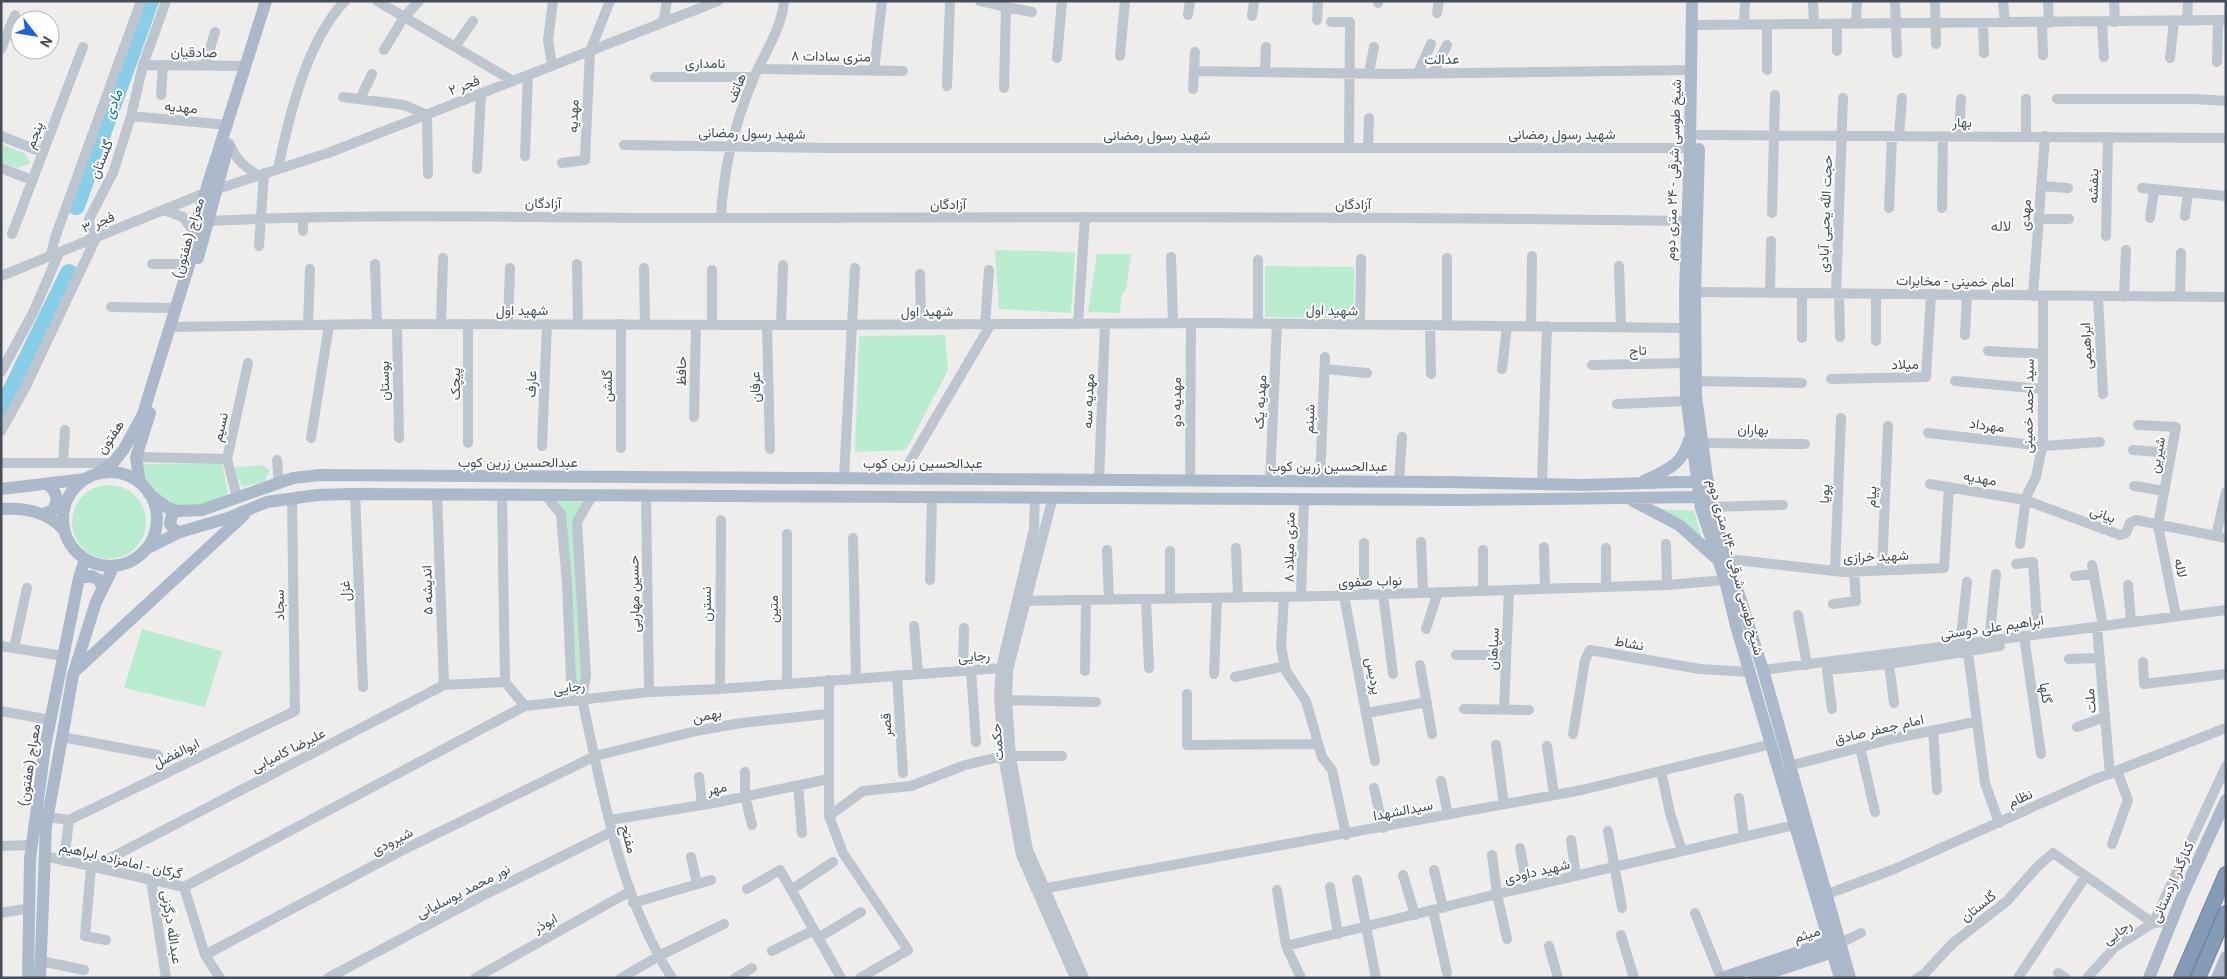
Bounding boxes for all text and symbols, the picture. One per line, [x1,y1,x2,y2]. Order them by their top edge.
north arrow [10,10,60,60]
text: N [37,33,56,50]
street label: صادقیان [170,44,218,61]
street label: ۸ متری سادات [791,47,871,66]
street label: عدالت [1424,51,1460,67]
street label: نامداری [685,55,725,72]
street label: هاتف [723,71,749,105]
street label: فجر ۲ [446,72,482,99]
street label: شیخ طوسی شرقی - ۲۴ متری دوم [1662,79,1687,261]
water label: مادی [99,86,127,121]
street label: مهدیه [164,98,198,117]
street label: مهدیه [564,99,583,133]
street label: بهار [1951,114,1972,131]
street label: پنجم [22,119,48,151]
street label: شهید رسول رمضانی [698,124,806,144]
street label: شهید رسول رمضانی [1508,126,1616,144]
street label: شهید رسول رمضانی [1103,127,1211,145]
street label: گلستان [86,137,117,181]
street label: حجت الله یحیی آبادی [1815,155,1836,273]
street label: بنفشه [2085,168,2102,204]
street label: آزادگان [525,195,563,212]
street label: معراج (هفتون) [169,196,210,281]
street label: آزادگان [930,196,968,213]
street label: آزادگان [1335,196,1373,213]
street label: مهدی [2016,199,2035,231]
street label: فجر ۳ [79,208,117,237]
district label: لاله [1991,217,2011,235]
street label: امام خمینی - مخابرات [1896,272,2014,291]
street label: شهید اول [496,302,548,320]
street label: شهید اول [1306,302,1358,320]
street label: شهید اول [901,303,953,321]
street label: ابراهیمی [2077,322,2096,370]
street label: تاج [1629,342,1647,361]
street label: حافظ [673,356,689,386]
street label: میلاد [1891,356,1919,372]
street label: سید احمد خمینی [2019,358,2038,454]
street label: بوستان [376,361,393,401]
street label: پیچک [447,368,465,400]
street label: عارف [523,370,540,398]
street label: گلشن [599,370,616,402]
street label: عرفان [747,371,764,403]
street label: مهدیه سه [1079,373,1098,429]
street label: مهدیه یک [1251,374,1270,430]
street label: مهدیه دو [1168,377,1185,427]
street label: شبنم [1300,404,1319,434]
street label: نسیم [209,411,232,444]
street label: مهرداد [1968,415,2006,436]
street label: هفتون [93,417,128,458]
street label: بهاران [1737,421,1769,438]
street label: شیرین [2146,435,2169,475]
street label: عبدالحسین زرین کوب [458,454,578,471]
street label: عبدالحسین زرین کوب [863,455,983,472]
street label: عبدالحسین زرین کوب [1268,458,1388,475]
street label: مهدیه [1962,467,1998,490]
street label: شیخ طوسی شرقی - ۲۴ متری دوم [1702,477,1767,658]
street label: پویا [1816,484,1834,504]
street label: پیام [1863,486,1881,508]
street label: بیانی [2088,502,2118,527]
street label: ۸ متری میلاد [1280,512,1299,582]
street label: شهید خرازی [1843,547,1909,566]
street label: حسین مهاربی [625,555,644,633]
street label: لاله [2171,557,2191,579]
street label: اندیشه ۵ [418,565,436,615]
street label: نواب صفوی [1338,572,1402,591]
street label: غزل [336,580,356,602]
street label: نسترن [698,586,715,622]
street label: سجاد [271,589,288,621]
street label: متین [765,595,782,623]
street label: ابراهیم علی دوستی [1939,612,2045,643]
street label: سپاهان [1484,627,1504,671]
street label: نشاط [1613,633,1645,653]
street label: رجایی [957,647,991,666]
street label: پردیس [1361,656,1385,696]
street label: رجایی [552,677,586,698]
street label: گلها [2036,681,2055,705]
street label: ملت [2081,688,2099,714]
street label: بهمن [691,704,723,727]
street label: امام جعفر صادق [1833,711,1925,748]
street label: قصر [877,713,896,738]
street label: معراج (هفتون) [15,723,46,808]
street label: حکمت [987,723,1007,761]
street label: علیرضا کامیابی [248,724,328,776]
street label: ابوالفضل [150,735,202,772]
street label: مهر [705,778,728,799]
street label: نظام [2005,786,2035,811]
street label: سیدالشهدا [1372,796,1434,825]
street label: مفتح [615,823,640,856]
street label: شیرودی [368,824,416,859]
street label: گرکان - امامزاده ابراهیم [58,838,184,883]
street label: کنارگذر اردستانی [2147,839,2198,925]
street label: شهید داودی [1503,856,1572,887]
street label: نور محمد یوسلیانی [413,860,513,922]
street label: گلستان [1957,887,2000,926]
street label: عبدالله درگزنی [157,889,186,965]
street label: ابوذر [529,910,560,937]
street label: رجایی [2099,916,2135,949]
street label: میثم [1792,922,1822,946]

